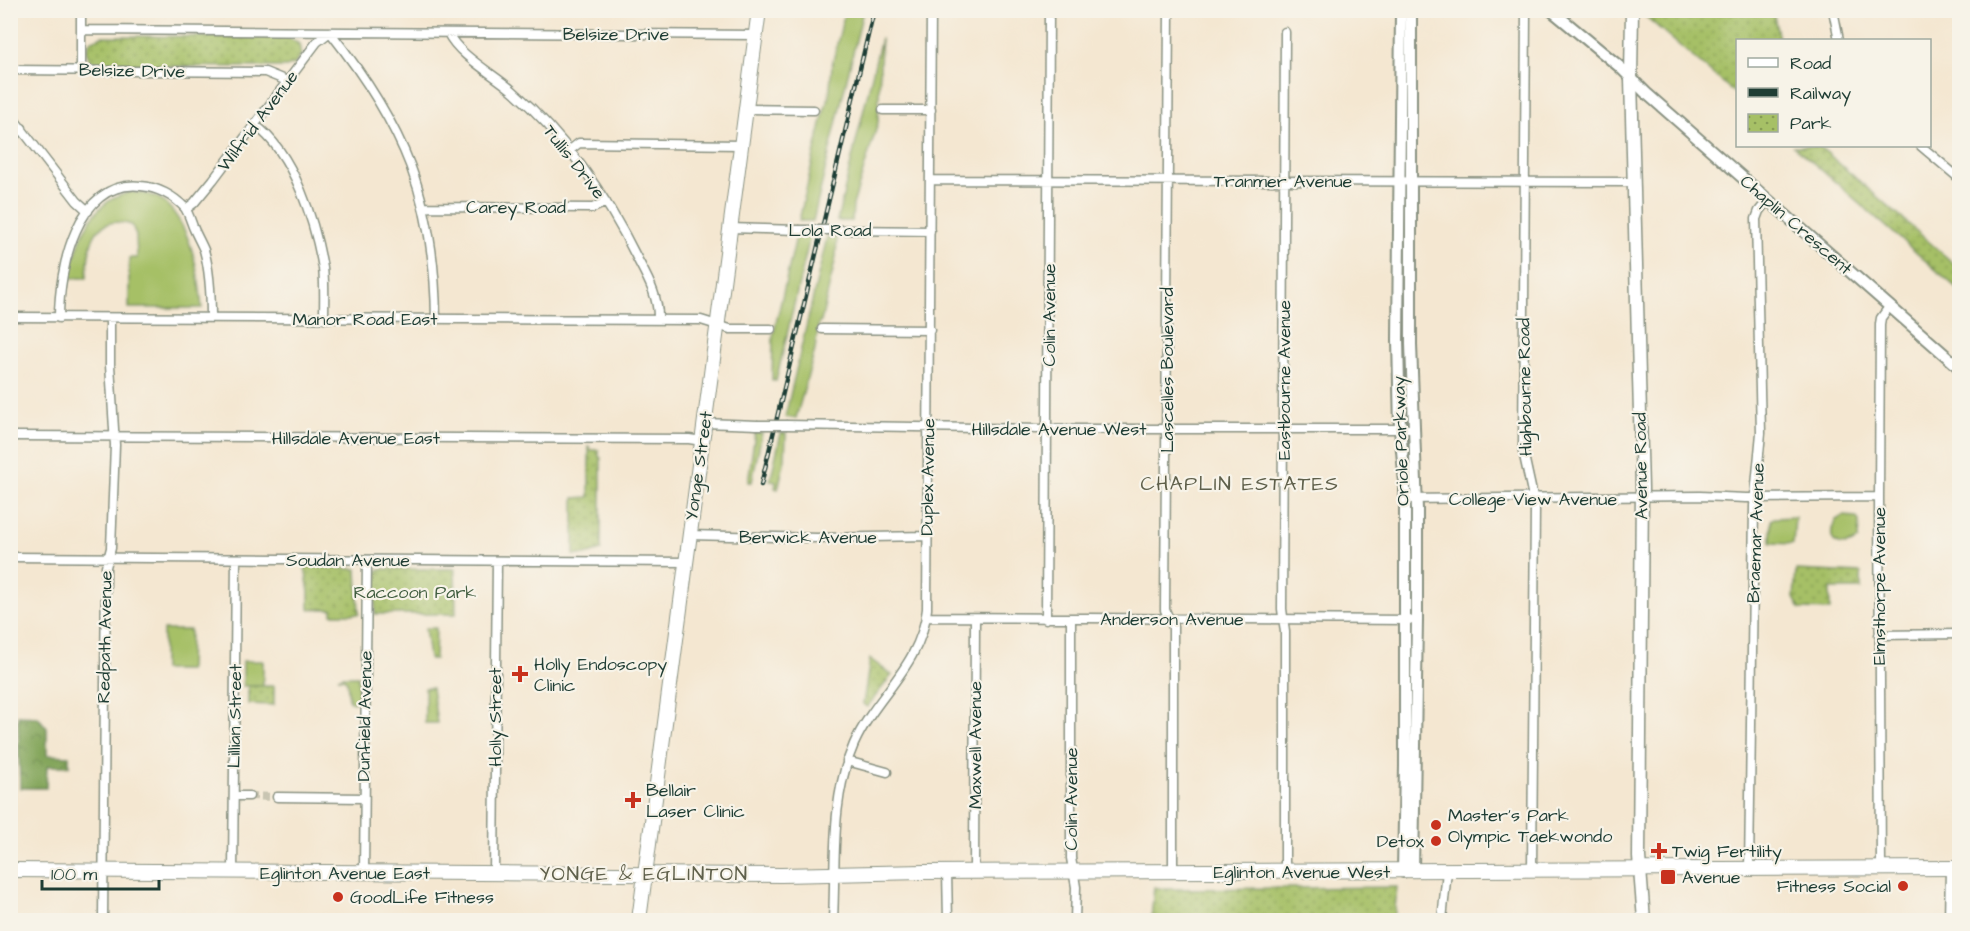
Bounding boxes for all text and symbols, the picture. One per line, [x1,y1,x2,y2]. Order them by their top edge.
street label: Belsize Drive [563,22,669,47]
legend [1736,39,1931,147]
text: Road [1790,51,1831,76]
street label: Belsize Drive [79,58,186,84]
street label: Wilfrid Avenue [212,65,304,177]
text: Railway [1790,81,1851,107]
text: Park [1790,111,1832,136]
street label: Tullis Drive [537,119,611,205]
street label: Tranmer Avenue [1214,169,1353,194]
street label: Chaplin Crescent [1734,169,1858,281]
street label: Carey Road [466,195,566,221]
street label: Lola Road [788,218,872,243]
street label: Colin Avenue [1037,263,1062,367]
street label: Lascelles Boulevard [1155,287,1180,453]
street label: Eastbourne Avenue [1272,300,1297,460]
street label: Manor Road East [293,307,438,332]
street label: Highbourne Road [1511,318,1540,456]
street label: Oriole Parkway [1386,376,1417,506]
street label: Yonge Street [679,409,720,523]
street label: Avenue Road [1628,412,1654,520]
street label: Hillsdale Avenue West [971,417,1147,442]
street label: Duplex Avenue [914,418,942,536]
street label: Hillsdale Avenue East [272,426,441,451]
street label: Braemar Avenue [1741,462,1771,604]
district label: CHAPLIN ESTATES [1141,470,1339,498]
street label: College View Avenue [1449,487,1617,513]
street label: Elmsthorpe Avenue [1867,507,1892,665]
street label: Berwick Avenue [739,525,877,550]
street label: Soudan Avenue [286,548,410,573]
street label: Redpath Avenue [91,570,119,704]
park label: Raccoon Park [354,580,476,605]
street label: Anderson Avenue [1100,607,1244,632]
street label: Dunfield Avenue [351,650,379,782]
place label: Holly Endoscopy Clinic [534,652,667,698]
street label: Lillian Street [222,663,248,768]
marker: Holly Endoscopy Clinic [511,665,529,683]
street label: Holly Street [483,667,509,767]
street label: Maxwell Avenue [963,681,988,809]
street label: Colin Avenue [1059,747,1084,851]
place label: Bellair Laser Clinic [646,778,745,824]
marker: Bellair Laser Clinic [624,791,642,809]
place label: Master’s Park Olympic Taekwondo [1448,803,1612,850]
marker: Master’s Park Olympic Taekwondo [1429,818,1443,832]
place label: Detox [1377,829,1425,854]
marker: Detox [1429,834,1443,848]
place label: Twig Fertility [1672,839,1782,865]
marker: Twig Fertility [1650,842,1668,860]
scale bar [42,853,159,891]
district label: YONGE & EGLINTON [539,860,749,888]
street label: Eglinton Avenue West [1214,860,1391,886]
street label: Eglinton Avenue East [260,861,431,887]
text: 100 m [51,862,97,887]
place label: Avenue [1682,865,1741,890]
marker: Avenue [1659,868,1677,886]
place label: Fitness Social [1777,874,1891,899]
marker: Fitness Social [1896,879,1910,893]
place label: GoodLife Fitness [350,885,494,910]
marker: GoodLife Fitness [331,890,345,904]

